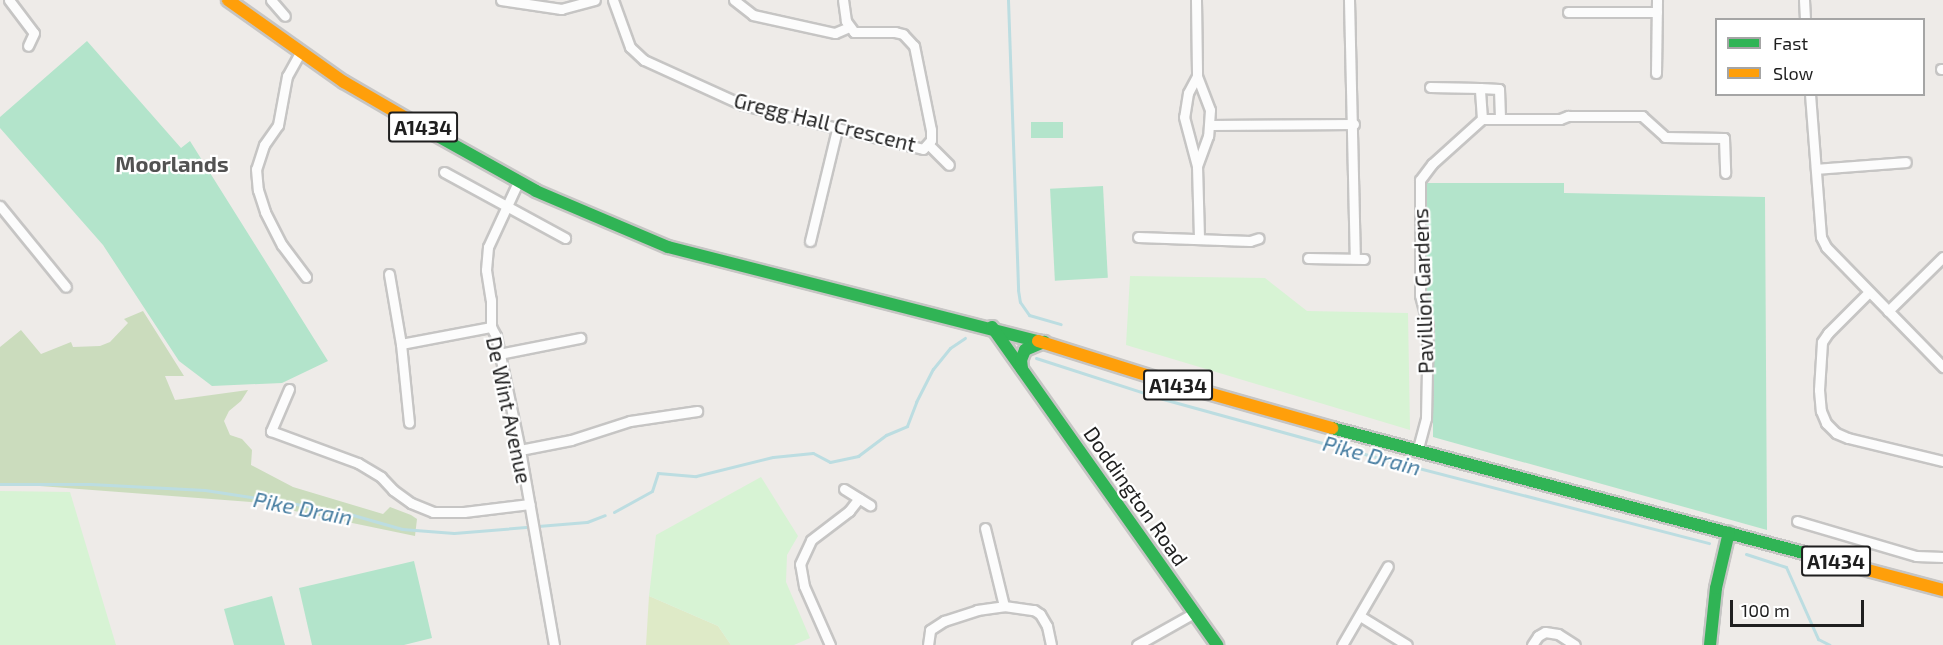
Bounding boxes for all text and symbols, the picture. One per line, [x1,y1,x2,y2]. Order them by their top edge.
legend [1715,18,1925,96]
text: Fast [1773,32,1808,54]
text: Slow [1773,62,1813,84]
street label: Gregg Hall Crescent [731,87,919,157]
road number: A1434 [387,110,459,144]
district label: Moorlands [115,151,229,177]
street label: Pavillion Gardens [1408,208,1438,374]
street label: De Wint Avenue [481,334,537,486]
road number: A1434 [1142,368,1214,402]
street label: Doddington Road [1079,422,1193,570]
water label: Pike Drain [1320,429,1424,481]
water label: Pike Drain [251,485,355,531]
road number: A1434 [1800,544,1872,578]
scale bar [1733,588,1866,626]
text: 100 m [1741,599,1790,621]

